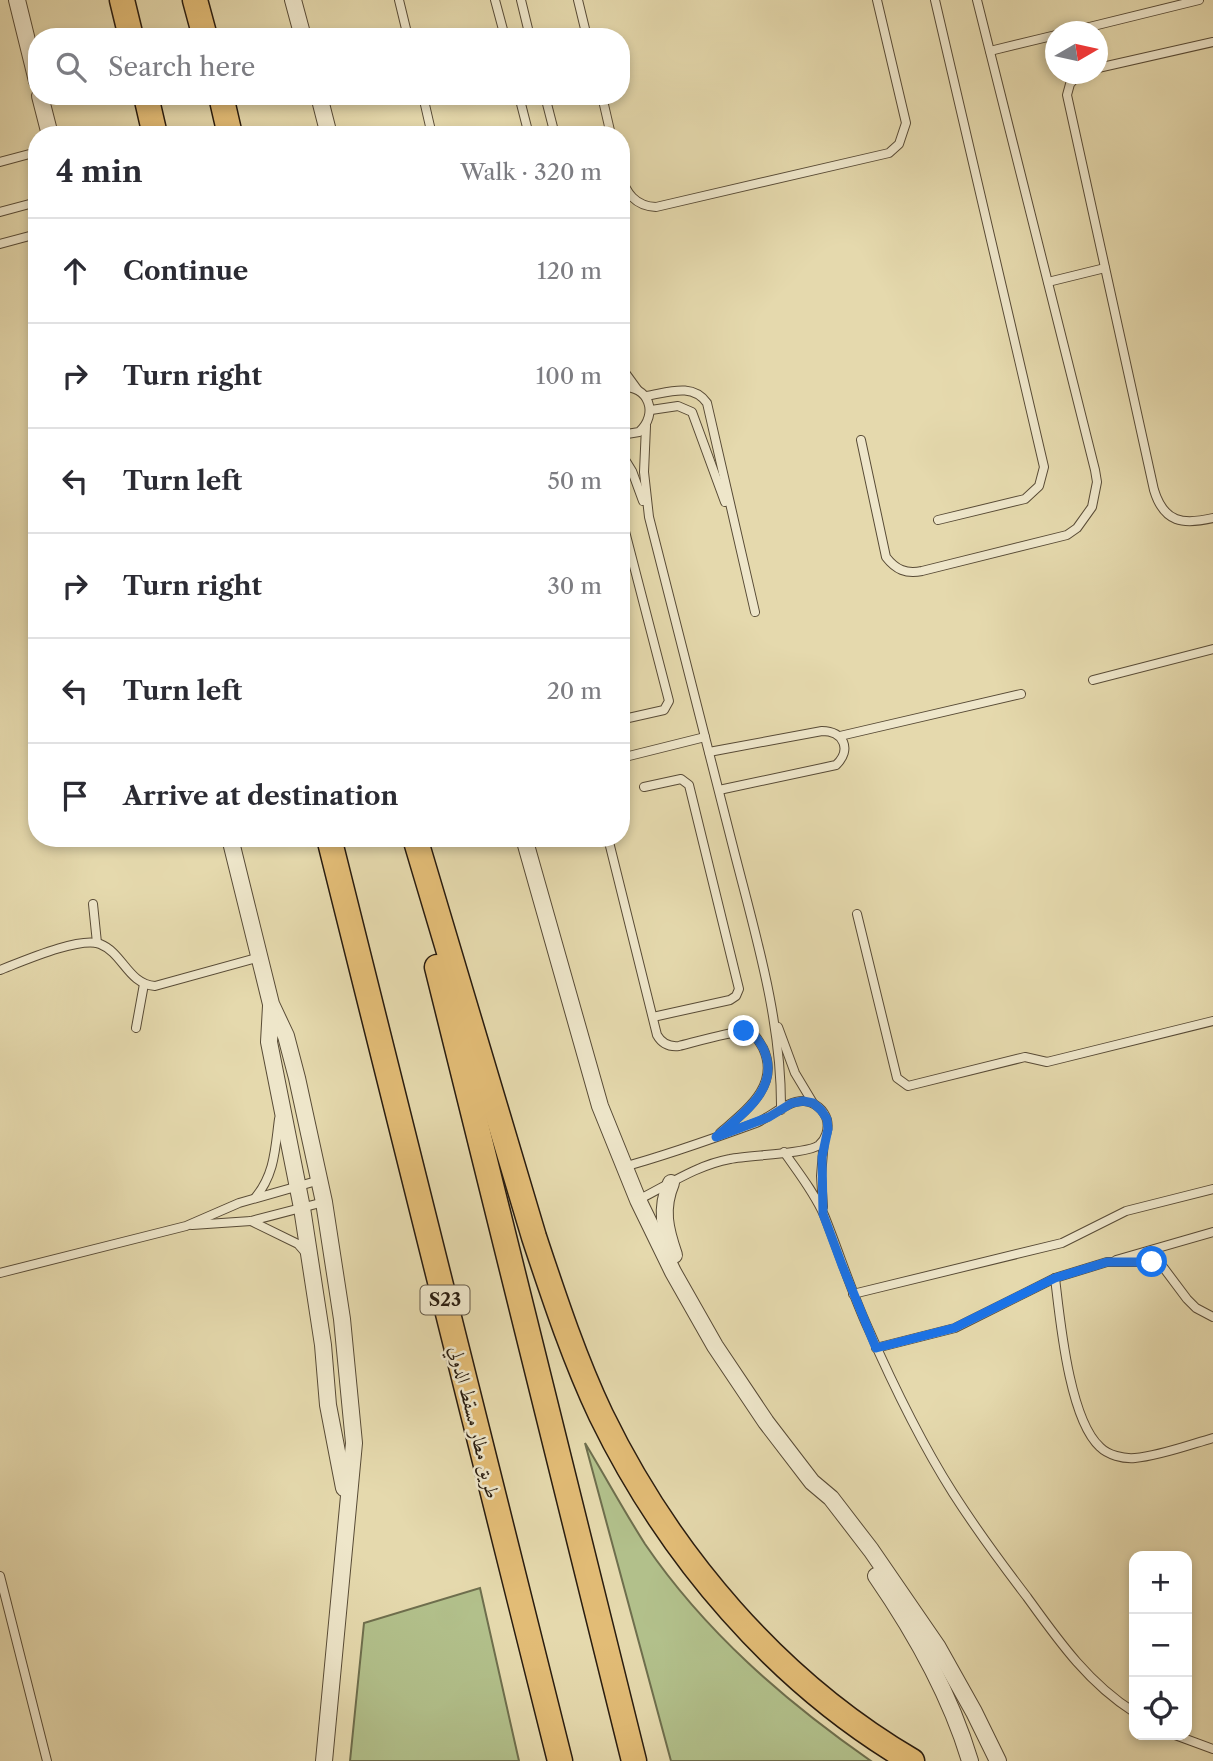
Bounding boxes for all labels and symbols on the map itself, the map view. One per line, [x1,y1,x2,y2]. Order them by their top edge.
north arrow [1045,21,1108,84]
route end [728,1015,759,1046]
route start [1136,1246,1167,1277]
road number: S23 [420,1286,470,1315]
street label: طريق مطار مسقط الدولي [441,1343,505,1502]

